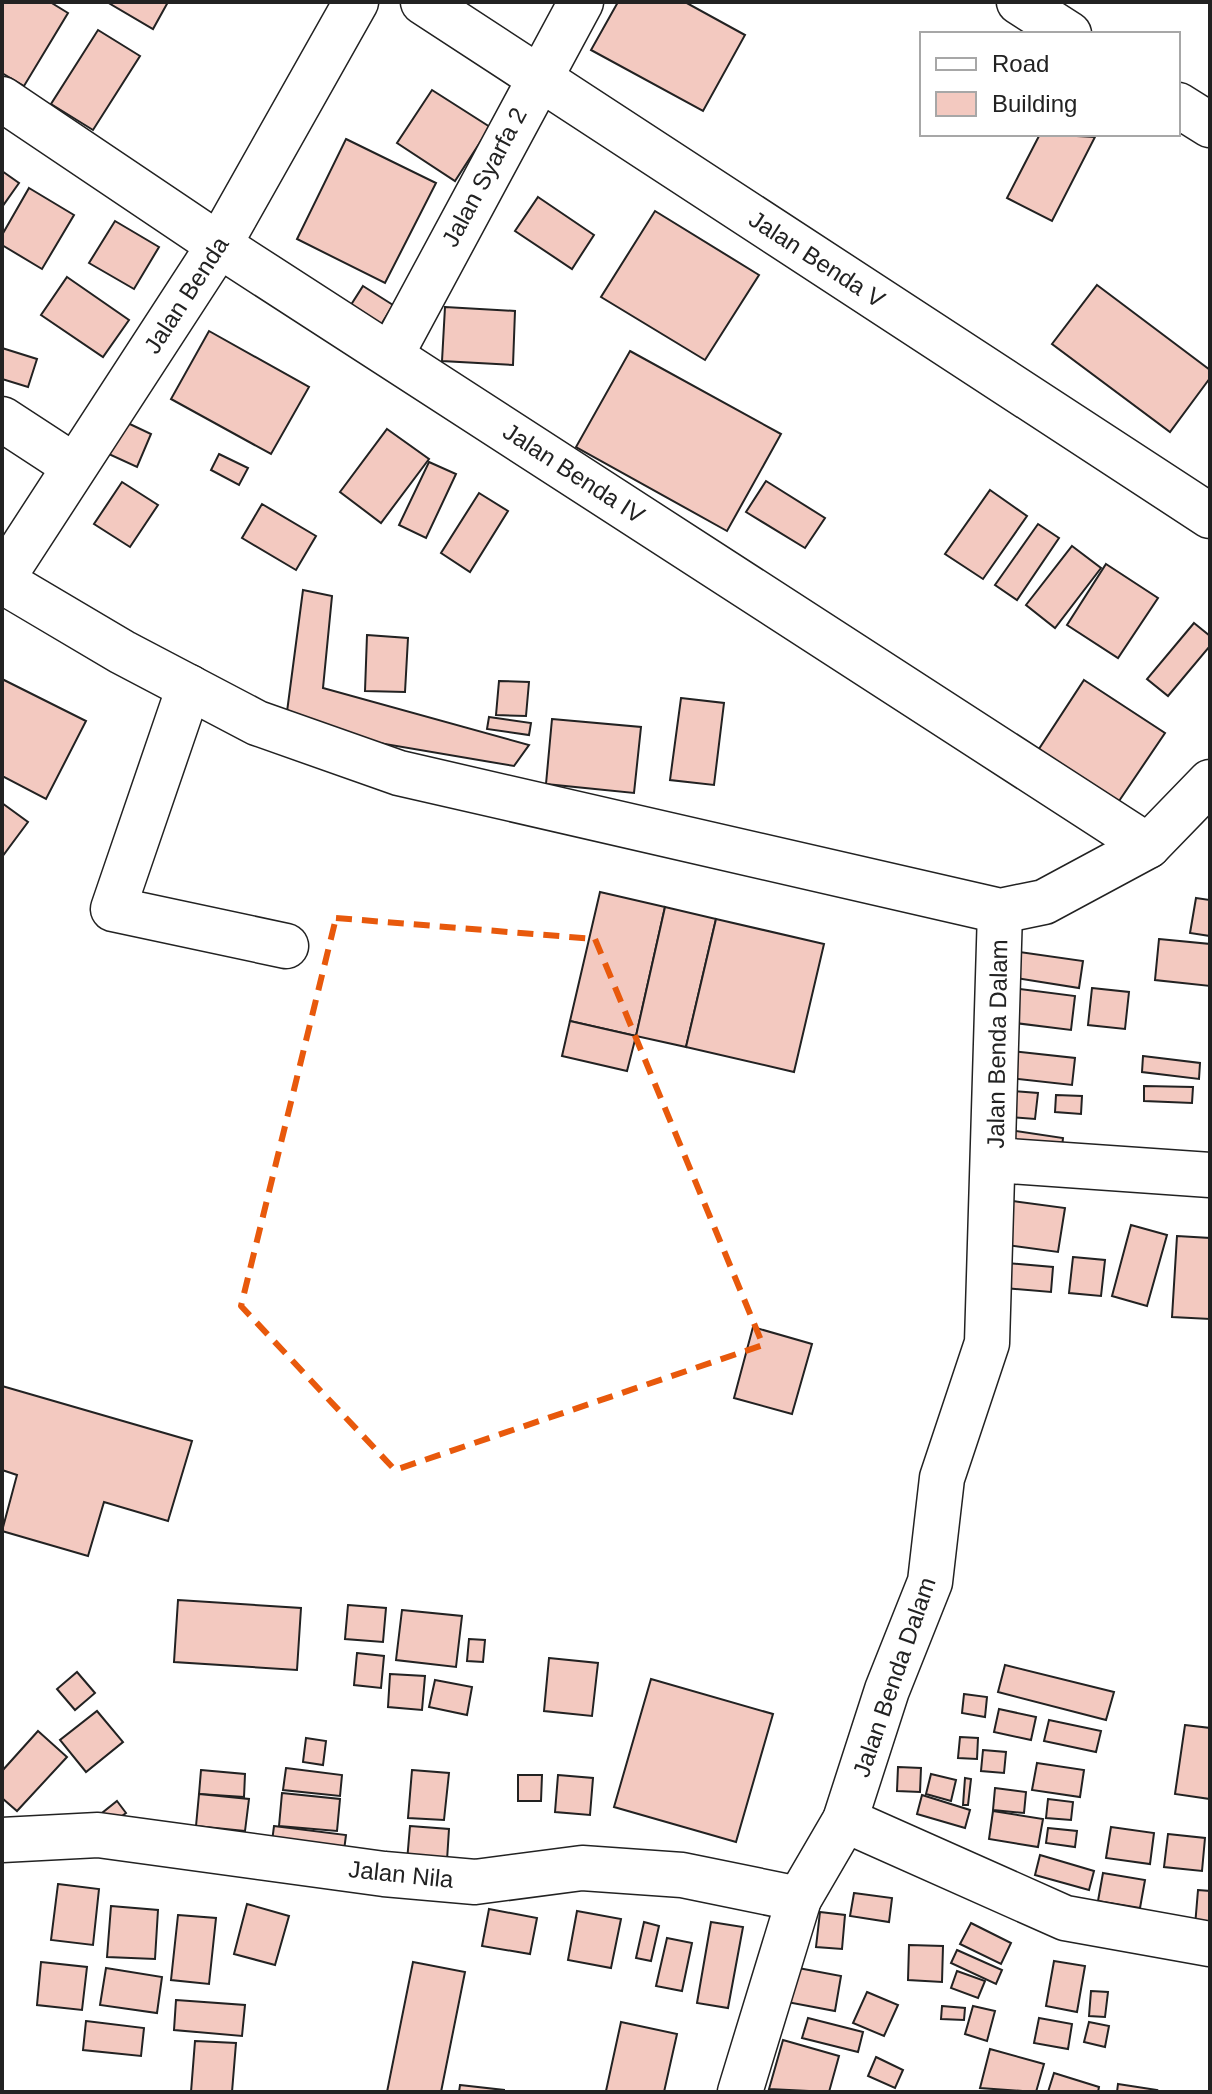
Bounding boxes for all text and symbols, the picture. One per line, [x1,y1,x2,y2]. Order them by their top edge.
legend [920,32,1180,136]
text: Road [992,50,1049,77]
text: Building [992,90,1077,117]
street label: Jalan Syarfa 2 [436,103,532,251]
street label: Jalan Benda V [744,205,890,313]
street label: Jalan Benda [138,231,234,358]
street label: Jalan Benda IV [498,417,650,529]
street label: Jalan Benda Dalam [982,939,1012,1149]
street label: Jalan Benda Dalam [847,1574,941,1780]
street label: Jalan Nila [347,1855,455,1893]

